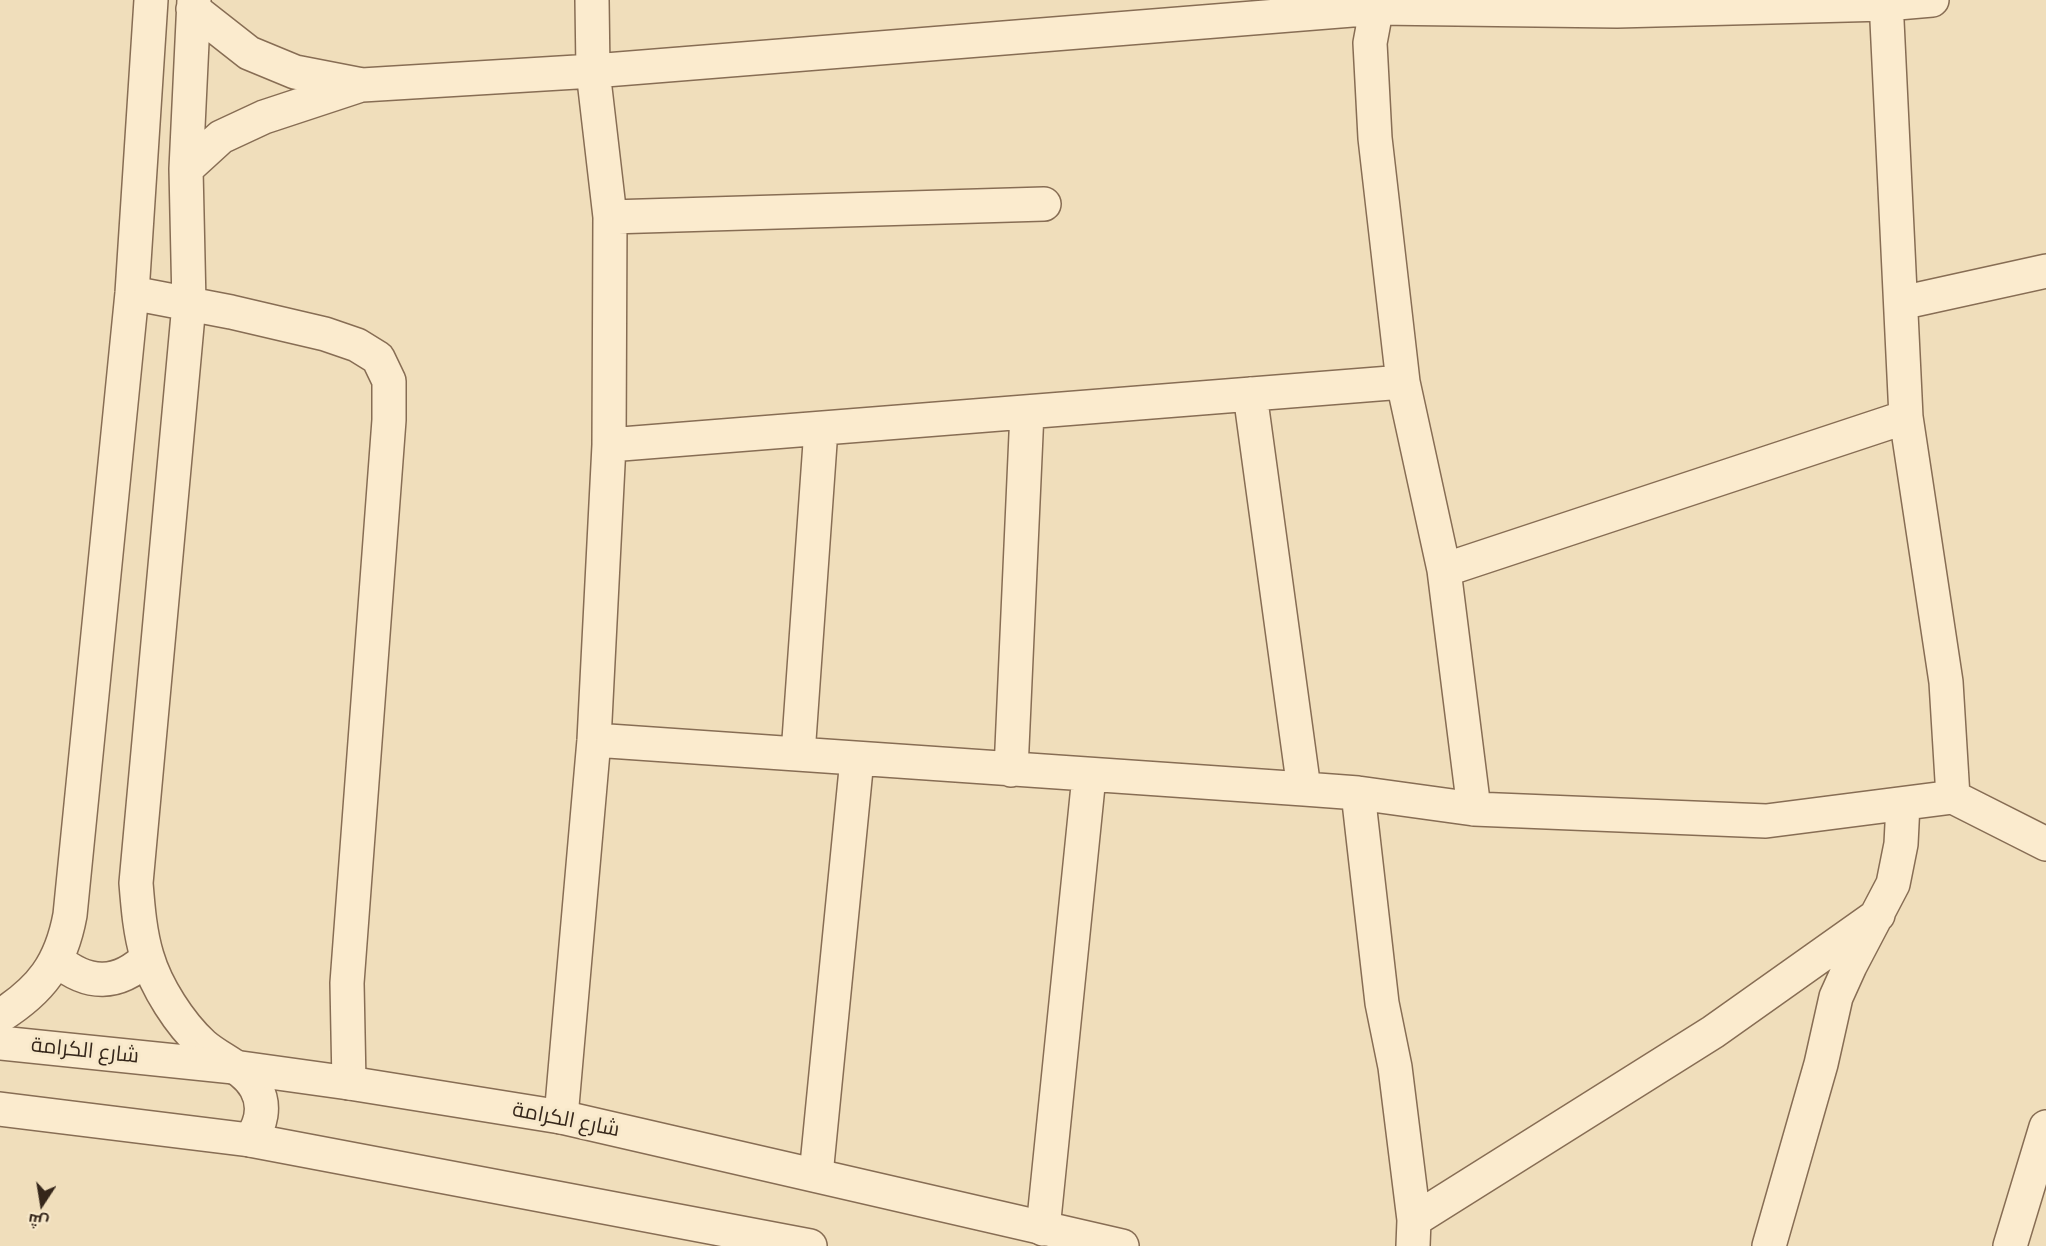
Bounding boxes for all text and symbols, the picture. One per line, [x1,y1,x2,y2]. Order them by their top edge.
street label: شارع الكرامة [30,1033,140,1069]
street label: شارع الكرامة [510,1097,622,1143]
north arrow [12,1174,72,1234]
text: ش [26,1209,51,1235]

